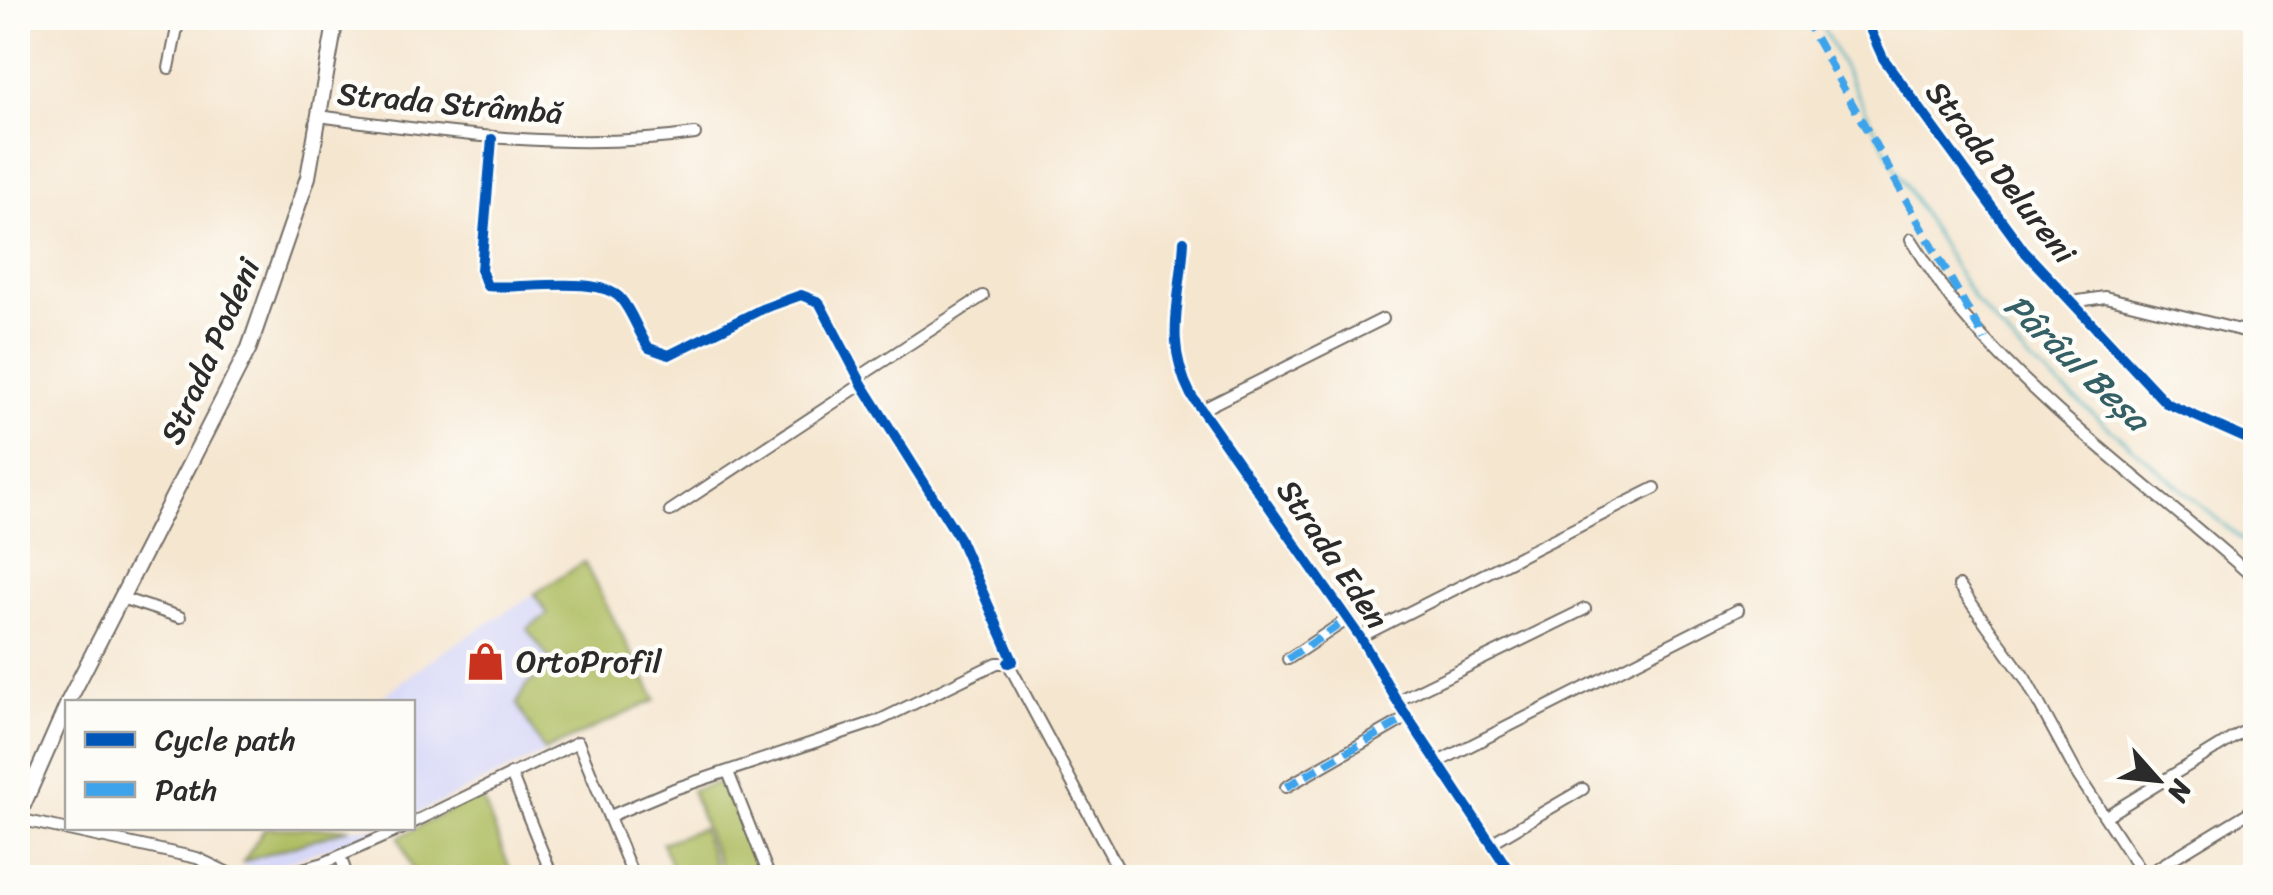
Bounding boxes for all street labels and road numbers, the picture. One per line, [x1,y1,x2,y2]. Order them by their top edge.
street label: Strada Strâmbă [335,65,566,142]
street label: Strada Delureni [1910,68,2092,278]
street label: Strada Podeni [144,248,277,454]
street label: Strada Eden [1261,467,1404,641]

